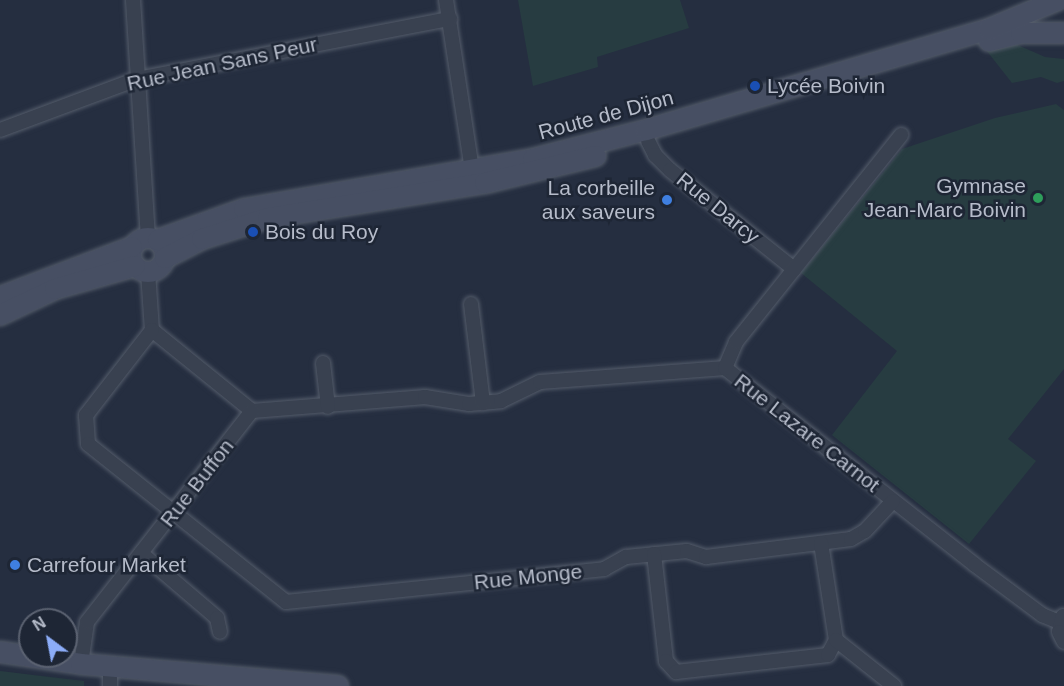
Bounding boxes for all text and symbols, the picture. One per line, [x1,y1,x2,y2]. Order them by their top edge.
street label: Rue Jean Sans Peur [125,32,319,96]
place label: Lycée Boivin [767,73,885,99]
marker: Lycée Boivin [748,79,762,93]
street label: Route de Dijon [536,85,676,145]
street label: Rue Darcy [672,167,764,249]
place label: Gymnase Jean-Marc Boivin [864,173,1026,223]
place label: La corbeille aux saveurs [542,175,655,225]
marker: Gymnase Jean-Marc Boivin [1031,191,1045,205]
marker: La corbeille aux saveurs [660,193,674,207]
place label: Bois du Roy [265,219,378,245]
marker: Bois du Roy [246,225,260,239]
street label: Rue Lazare Carnot [729,368,885,498]
street label: Rue Buffon [155,434,239,532]
place label: Carrefour Market [27,552,186,578]
marker: Carrefour Market [8,558,22,572]
street label: Rue Monge [473,559,583,595]
north arrow [18,608,78,668]
text: N [30,614,49,634]

